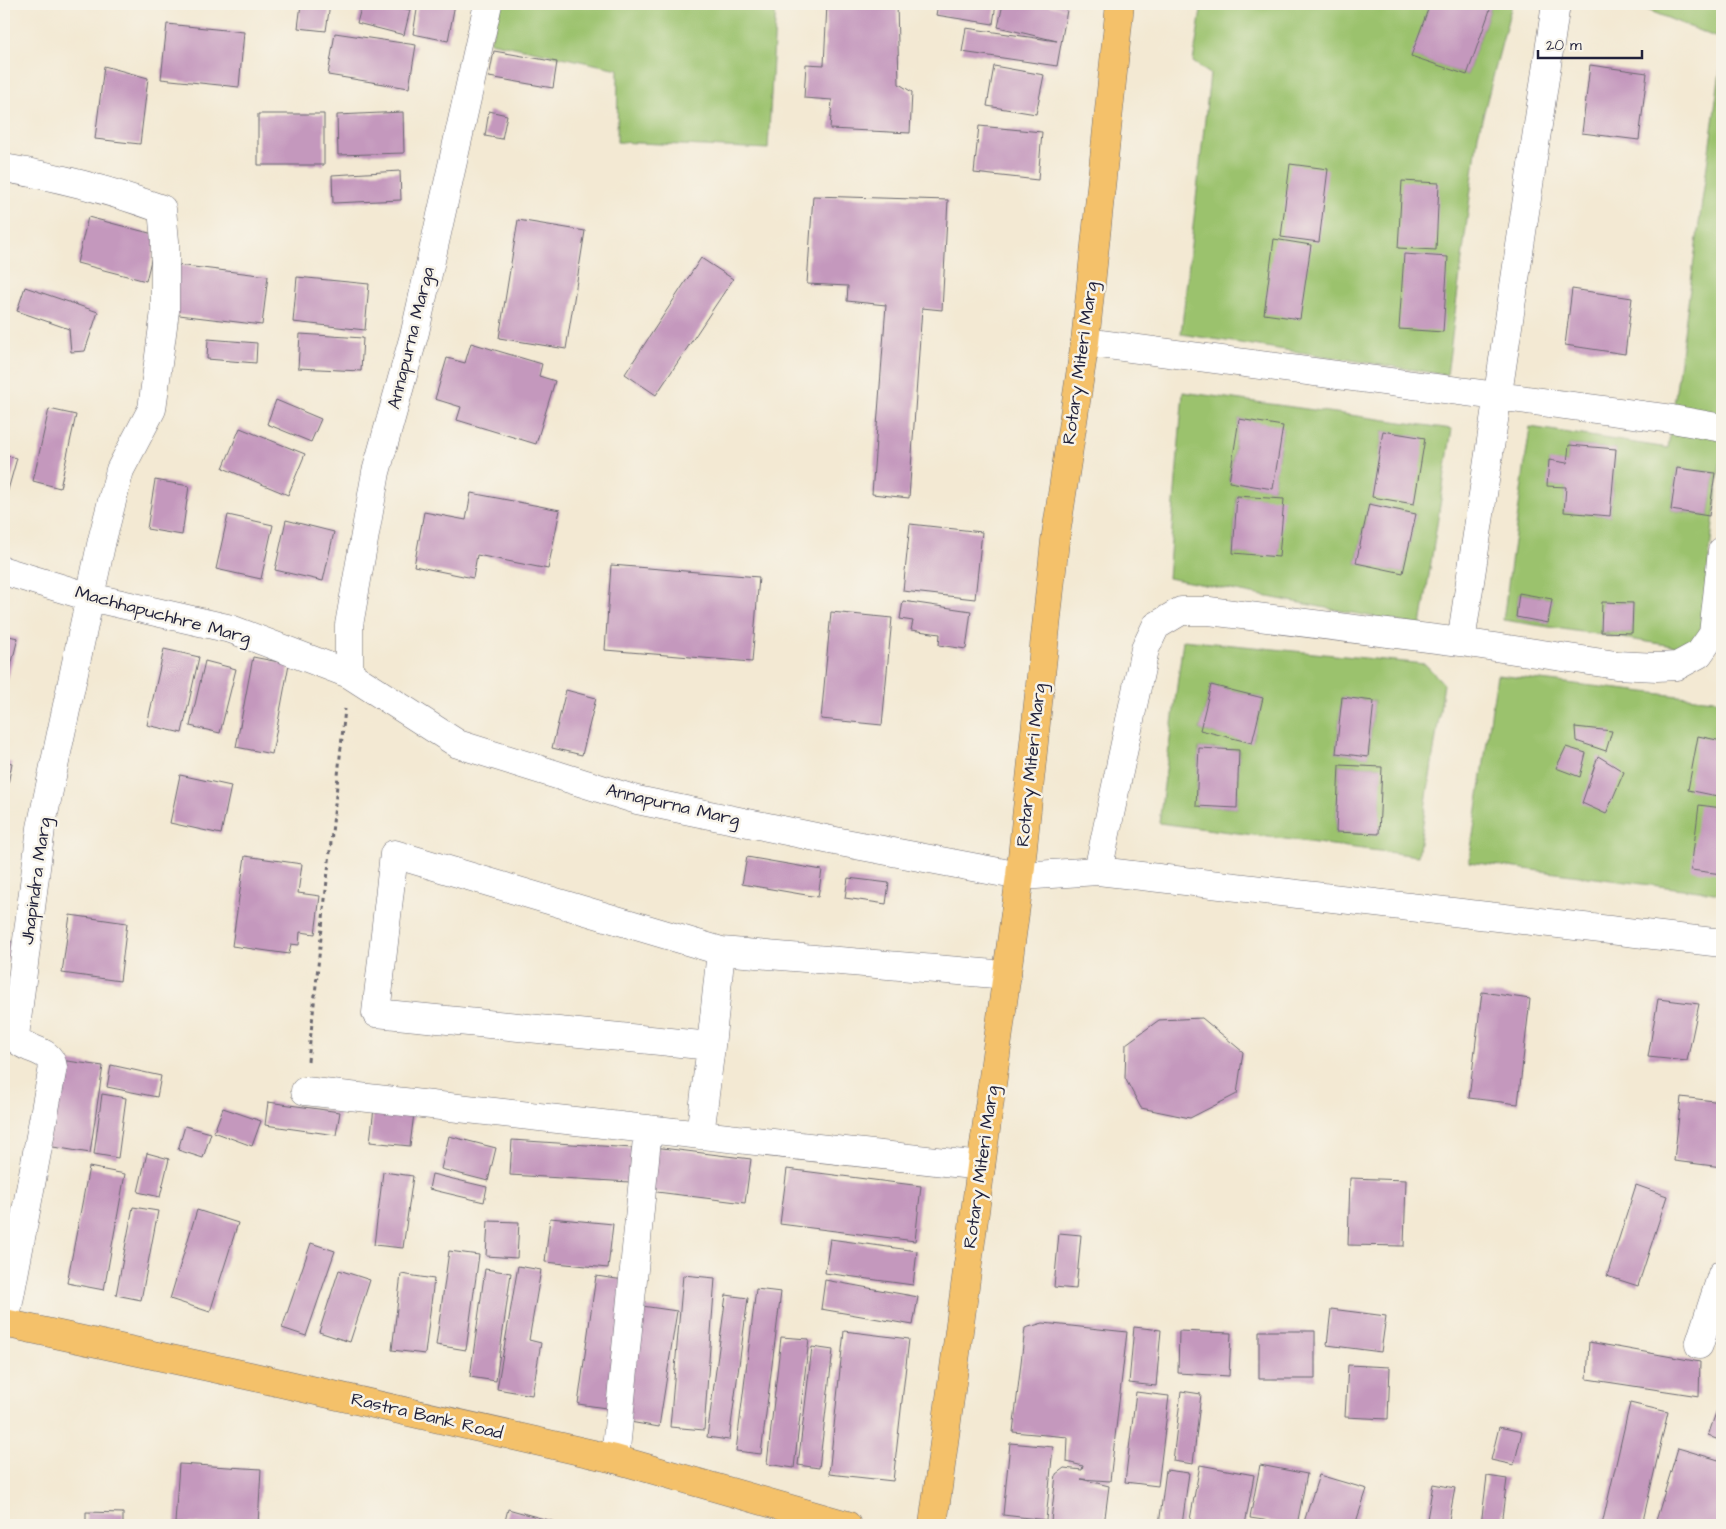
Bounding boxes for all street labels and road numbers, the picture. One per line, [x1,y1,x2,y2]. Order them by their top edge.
street label: Annapurna Marga [381,264,442,412]
street label: Rotary Miteri Marg [1056,280,1105,446]
street label: Machhapuchhre Marg [72,580,254,651]
street label: Rotary Miteri Marg [1010,682,1053,848]
street label: Annapurna Marg [604,777,742,833]
street label: Jhapindra Marg [15,816,58,946]
street label: Rotary Miteri Marg [957,1084,1006,1250]
street label: Rastra Bank Road [349,1386,505,1446]

